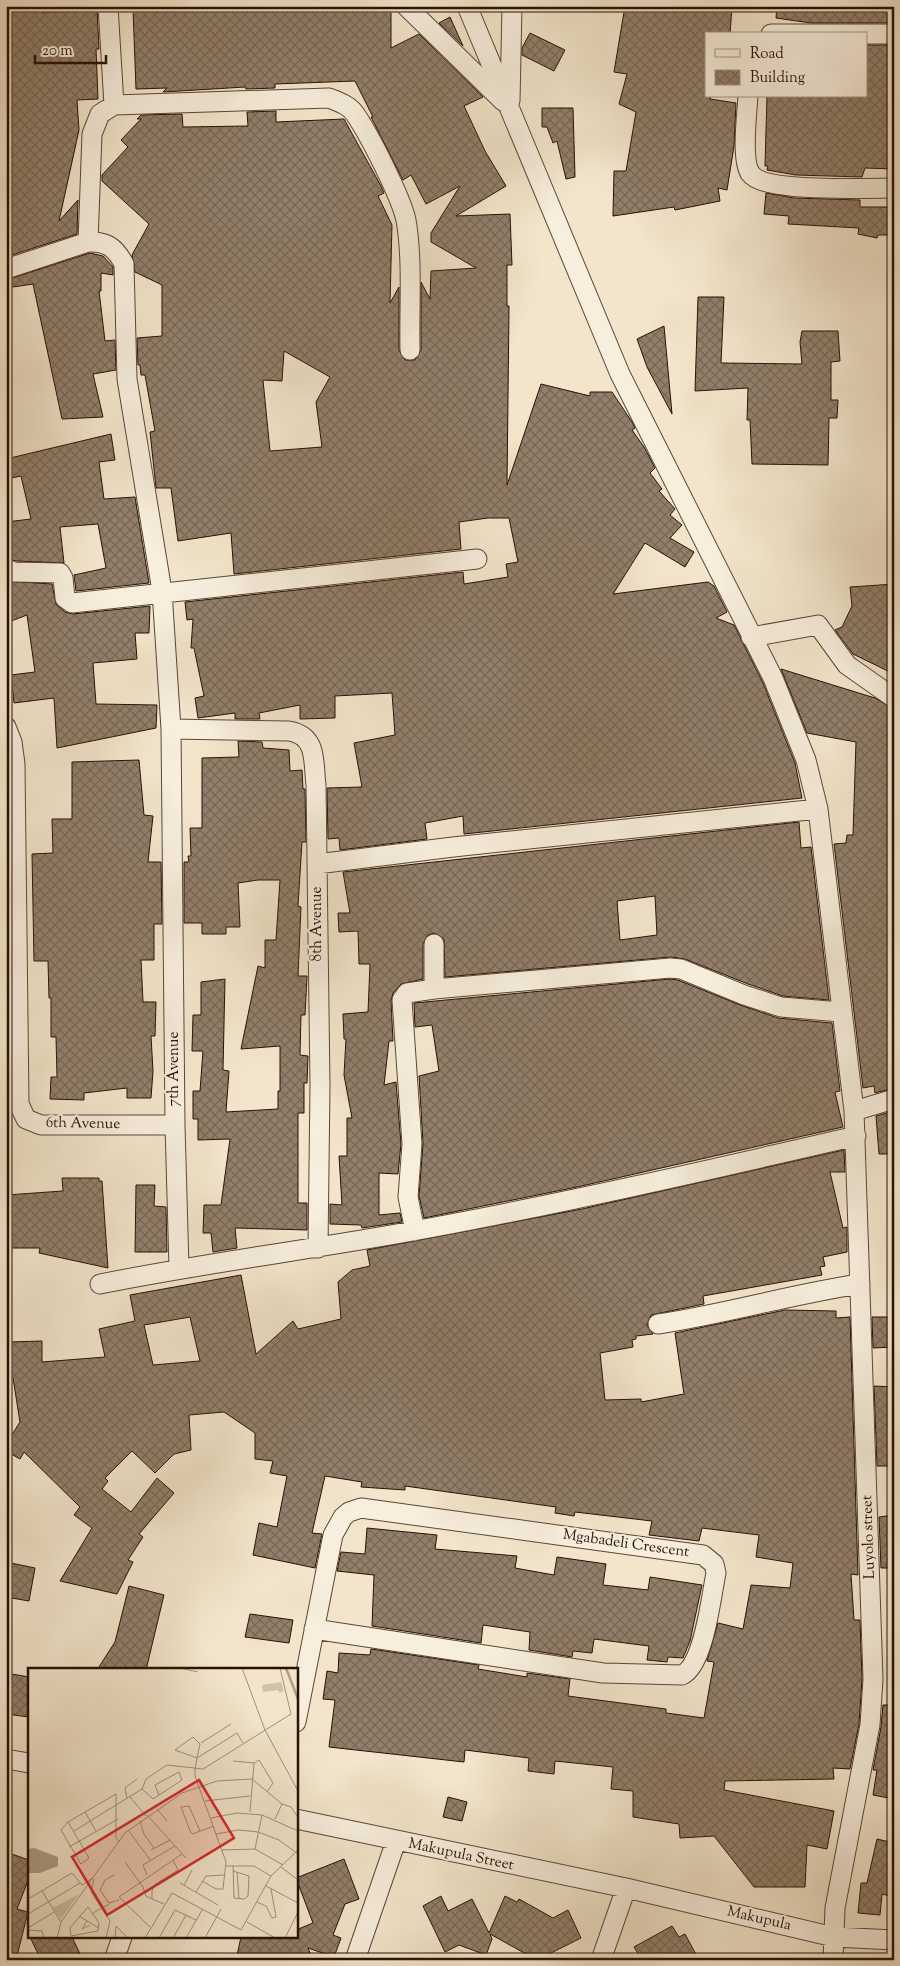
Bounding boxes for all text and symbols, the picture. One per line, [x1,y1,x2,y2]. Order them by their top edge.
scale bar [35,32,106,64]
legend [705,32,868,98]
text: 20 m [42,41,73,62]
text: Road [750,44,784,65]
text: Building [750,68,805,89]
street label: 8th Avenue [307,887,328,961]
street label: 7th Avenue [164,1032,185,1106]
street label: 6th Avenue [46,1113,120,1135]
street label: Luyolo street [857,1495,881,1579]
street label: Mgabadeli Crescent [561,1525,691,1563]
inset map [28,1668,298,1938]
street label: Makupula Street [406,1834,516,1876]
street label: Makupula [725,1901,793,1937]

